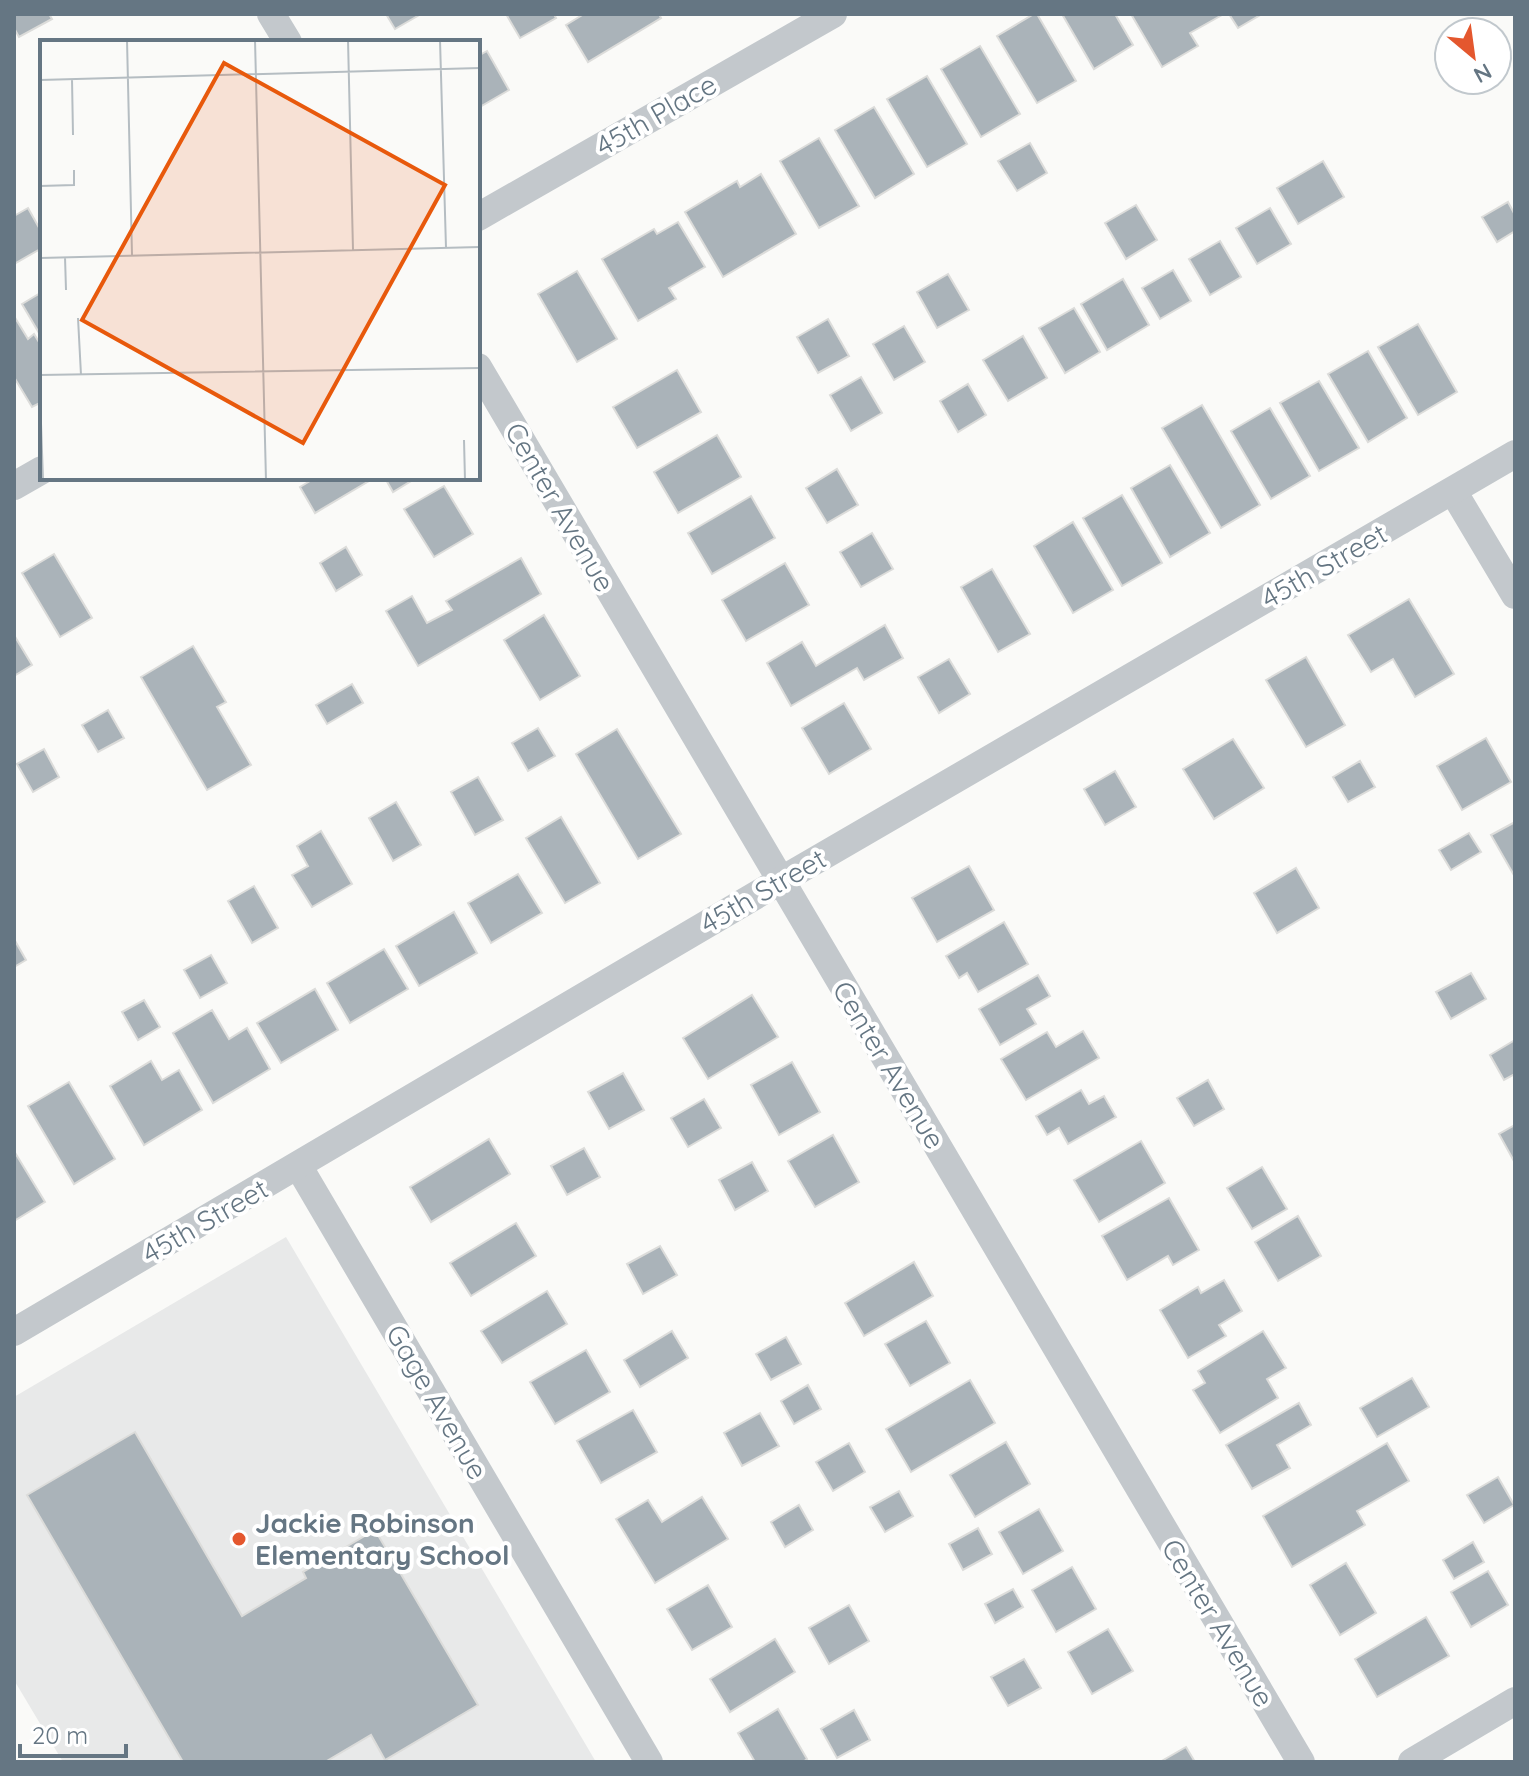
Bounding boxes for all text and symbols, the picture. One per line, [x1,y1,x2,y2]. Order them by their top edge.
north arrow [1433,16,1513,96]
inset map [40,40,480,480]
text: N [1469,57,1497,90]
street label: 45th Place [589,66,722,163]
street label: Center Avenue [498,416,623,598]
street label: 45th Street [1254,515,1393,616]
street label: 45th Street [693,840,832,941]
street label: Center Avenue [826,974,953,1155]
street label: 45th Street [135,1170,274,1271]
street label: Gage Avenue [379,1318,496,1485]
place label: Jackie Robinson Elementary School [255,1505,510,1572]
marker: Jackie Robinson Elementary School [230,1530,248,1548]
street label: Center Avenue [1155,1532,1282,1713]
scale bar [20,1708,126,1758]
text: 20 m [32,1720,88,1750]

